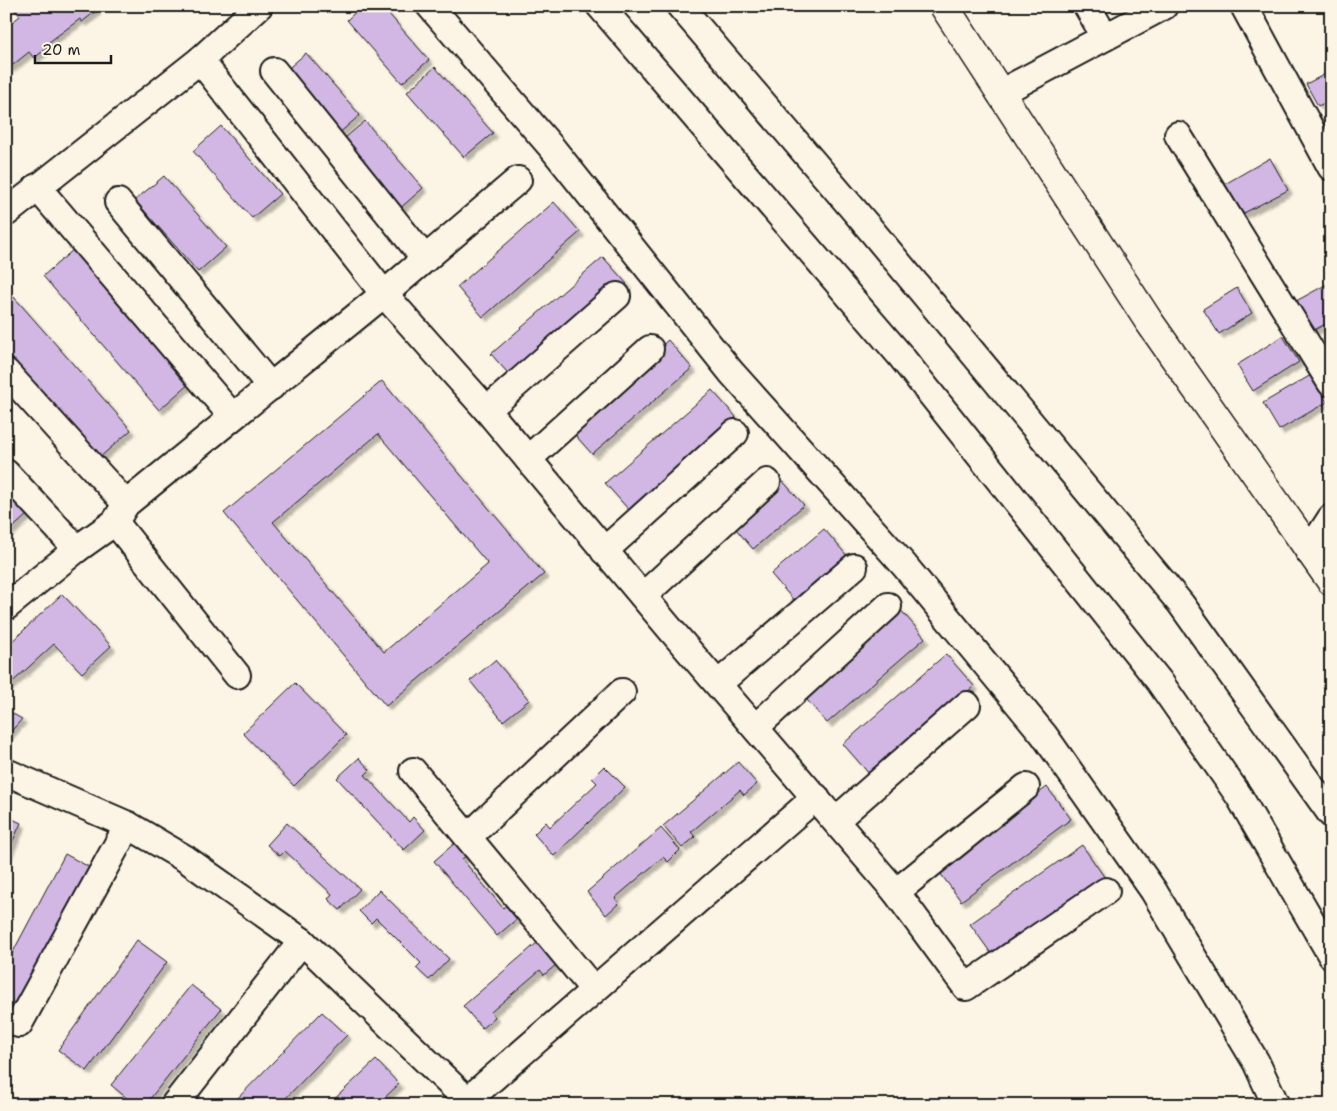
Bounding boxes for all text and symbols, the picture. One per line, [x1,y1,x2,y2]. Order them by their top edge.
scale bar [35,32,111,64]
text: 20 m [42,40,81,60]

